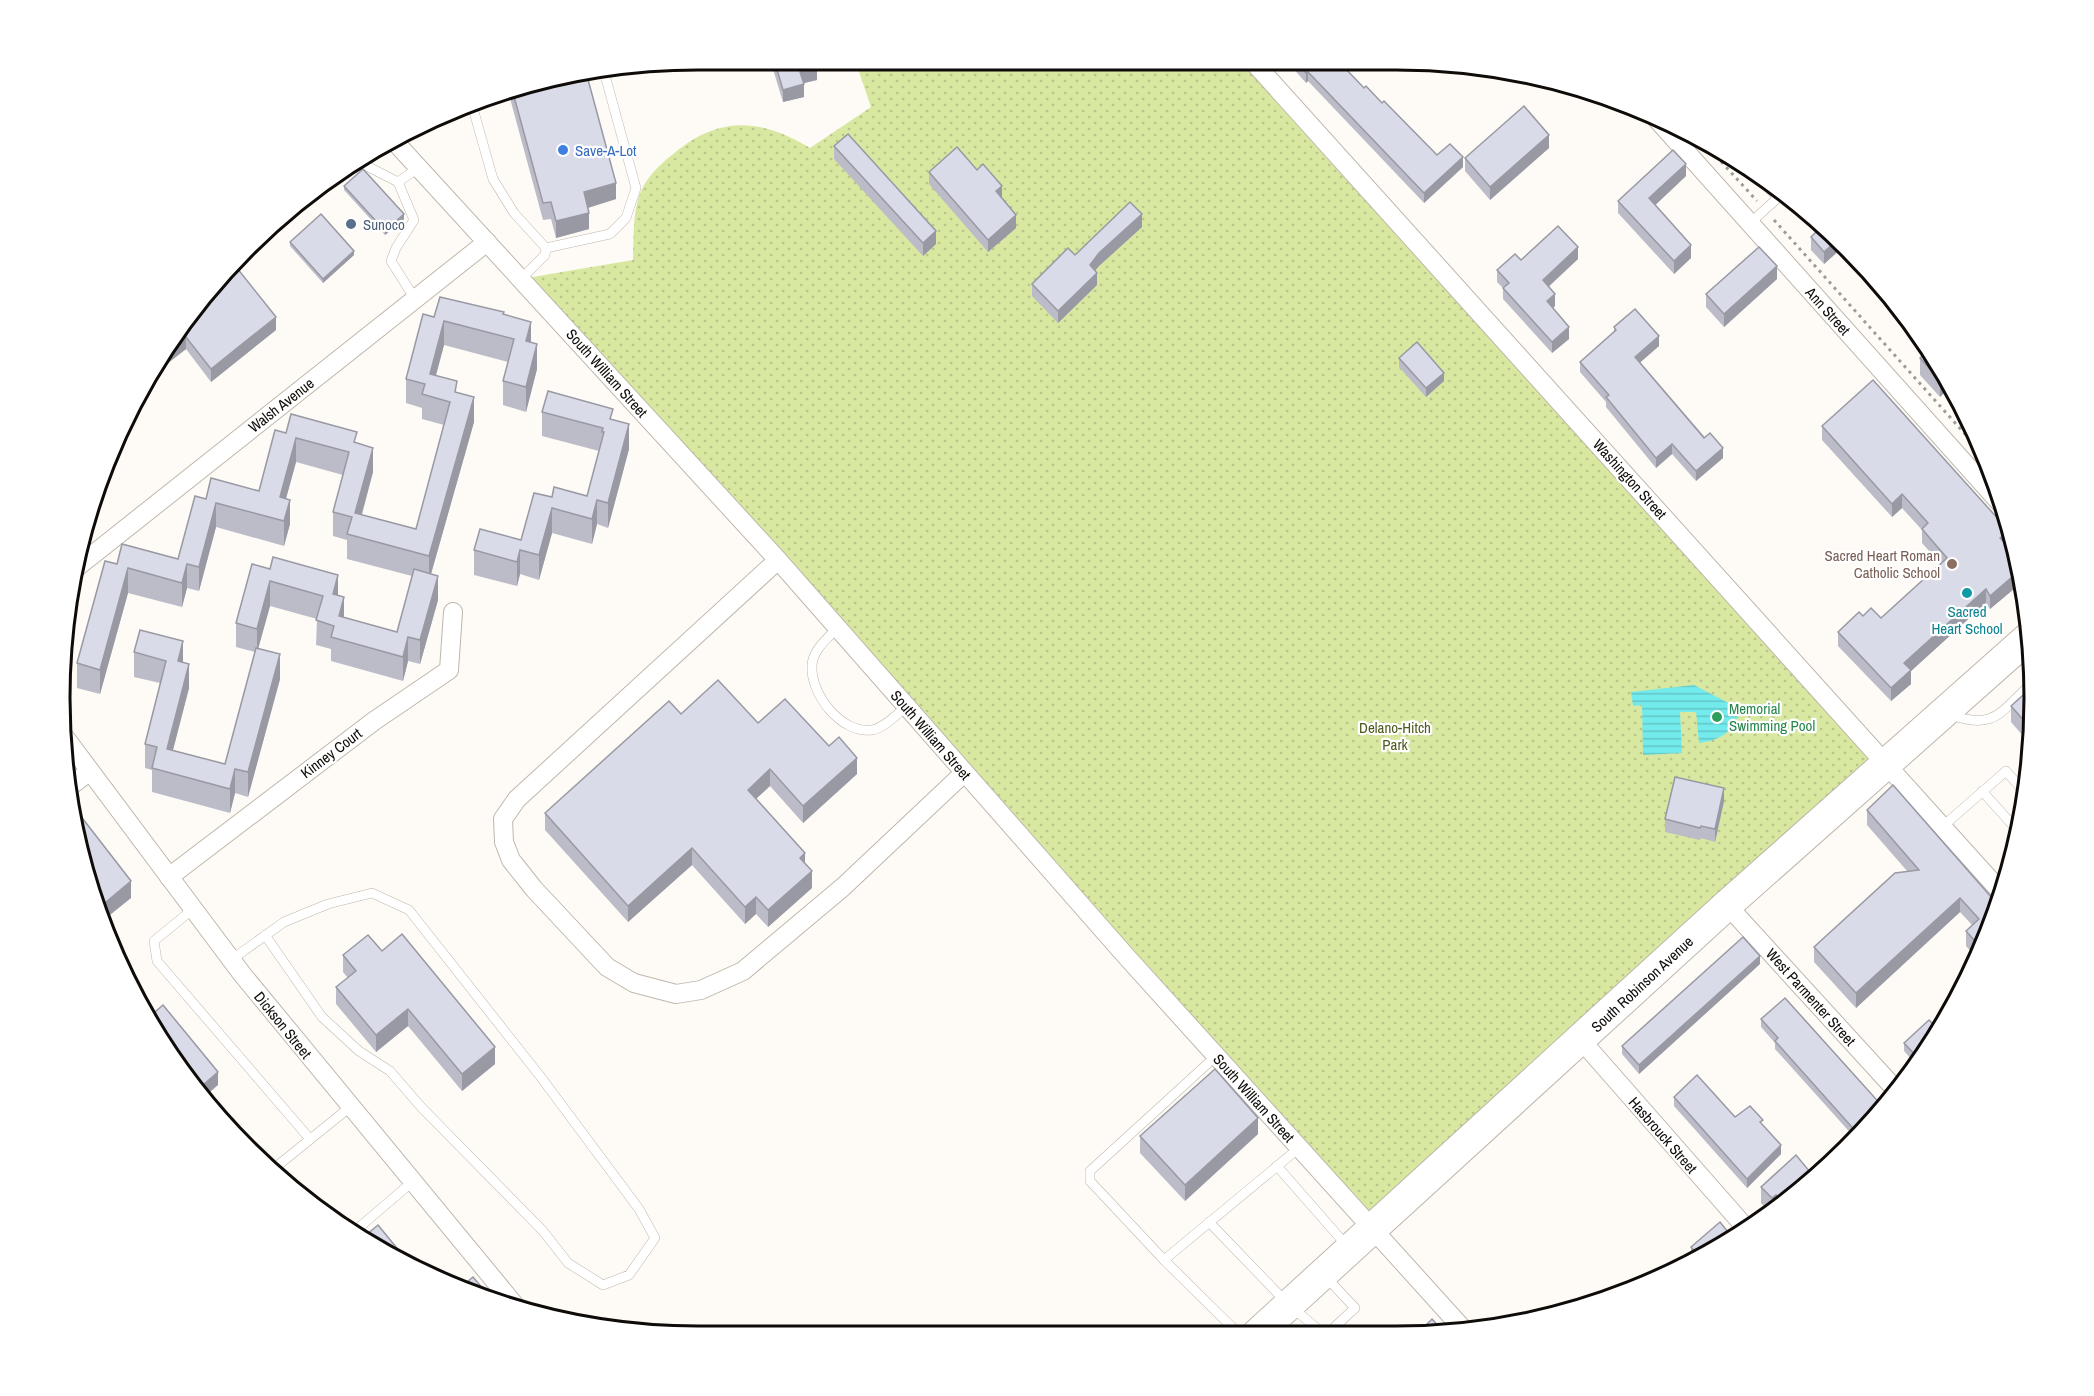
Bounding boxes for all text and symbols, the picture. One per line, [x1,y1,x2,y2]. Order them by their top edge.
place label: Save-A-Lot [575,140,637,161]
marker: Save-A-Lot [556,143,570,157]
place label: Sunoco [363,214,405,235]
marker: Sunoco [344,217,358,231]
street label: Ann Street [1800,282,1856,340]
street label: South William Street [561,324,653,422]
street label: Walsh Avenue [244,373,318,437]
street label: Washington Street [1588,434,1672,524]
place label: Sacred Heart Roman Catholic School [1824,545,1940,583]
marker: Sacred Heart Roman Catholic School [1945,557,1959,571]
marker: Sacred Heart School [1960,586,1974,600]
place label: Sacred Heart School [1931,601,2003,639]
street label: South William Street [886,686,976,785]
place label: Memorial Swimming Pool [1729,698,1815,736]
marker: Memorial Swimming Pool [1710,710,1724,724]
park label: Delano-Hitch Park [1359,717,1431,755]
street label: Kinney Court [296,723,366,783]
street label: South Robinson Avenue [1586,931,1698,1037]
street label: West Parmenter Street [1761,944,1861,1051]
street label: Dickson Street [249,987,317,1063]
street label: South William Street [1208,1049,1300,1147]
street label: Hasbrouck Street [1624,1092,1702,1178]

